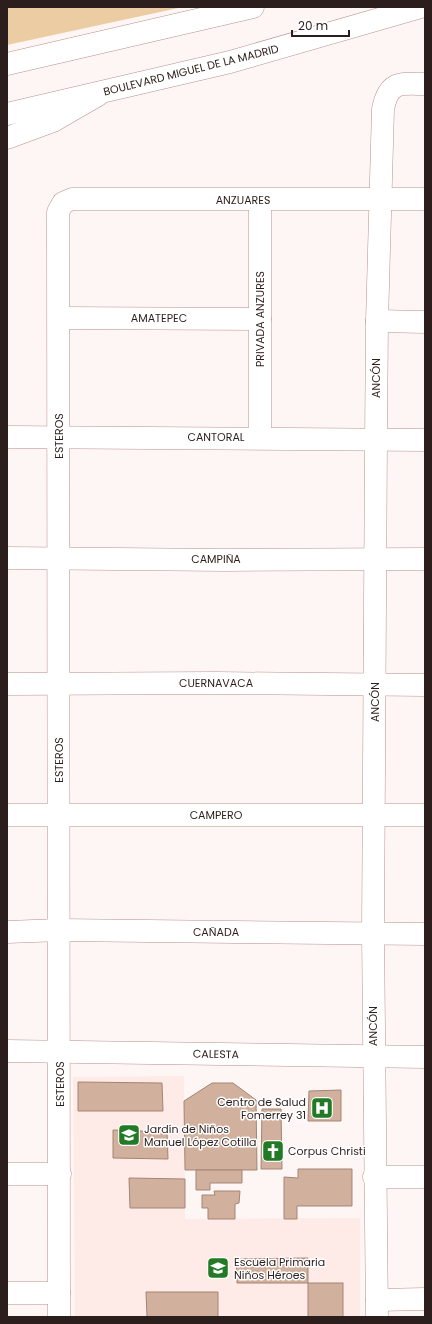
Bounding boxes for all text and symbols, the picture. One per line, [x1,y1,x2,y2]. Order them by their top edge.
scale bar [292,12,349,38]
text: 20 m [298,17,328,34]
street label: BOULEVARD MIGUEL DE LA MADRID [102,40,281,100]
street label: ANZUARES [216,192,270,208]
street label: PRIVADA ANZURES [252,271,268,367]
street label: AMATEPEC [131,310,187,326]
street label: ANCÓN [368,358,384,398]
street label: ESTEROS [51,413,67,459]
street label: CANTORAL [187,429,245,445]
street label: CAMPIÑA [191,551,241,567]
street label: CUERNAVACA [179,675,254,691]
street label: ANCÓN [367,682,383,722]
street label: ESTEROS [51,737,67,783]
street label: CAMPERO [190,807,243,823]
street label: CAÑADA [193,924,240,940]
street label: ANCÓN [365,1006,381,1046]
street label: CALESTA [193,1046,240,1062]
street label: ESTEROS [52,1061,68,1107]
place label: Centro de Salud Fomerrey 31 [217,1094,306,1123]
hospital icon: Centro de Salud Fomerrey 31 [309,1095,335,1121]
place label: Jardín de Niños Manuel López Cotilla [144,1121,257,1150]
school or university icon: Jardín de Niños Manuel López Cotilla [116,1122,142,1148]
church icon: Corpus Christi [260,1138,286,1164]
place label: Corpus Christi [288,1143,366,1159]
place label: Escuela Primaria Niños Héroes [234,1254,325,1283]
school or university icon: Escuela Primaria Niños Héroes [205,1255,231,1281]

